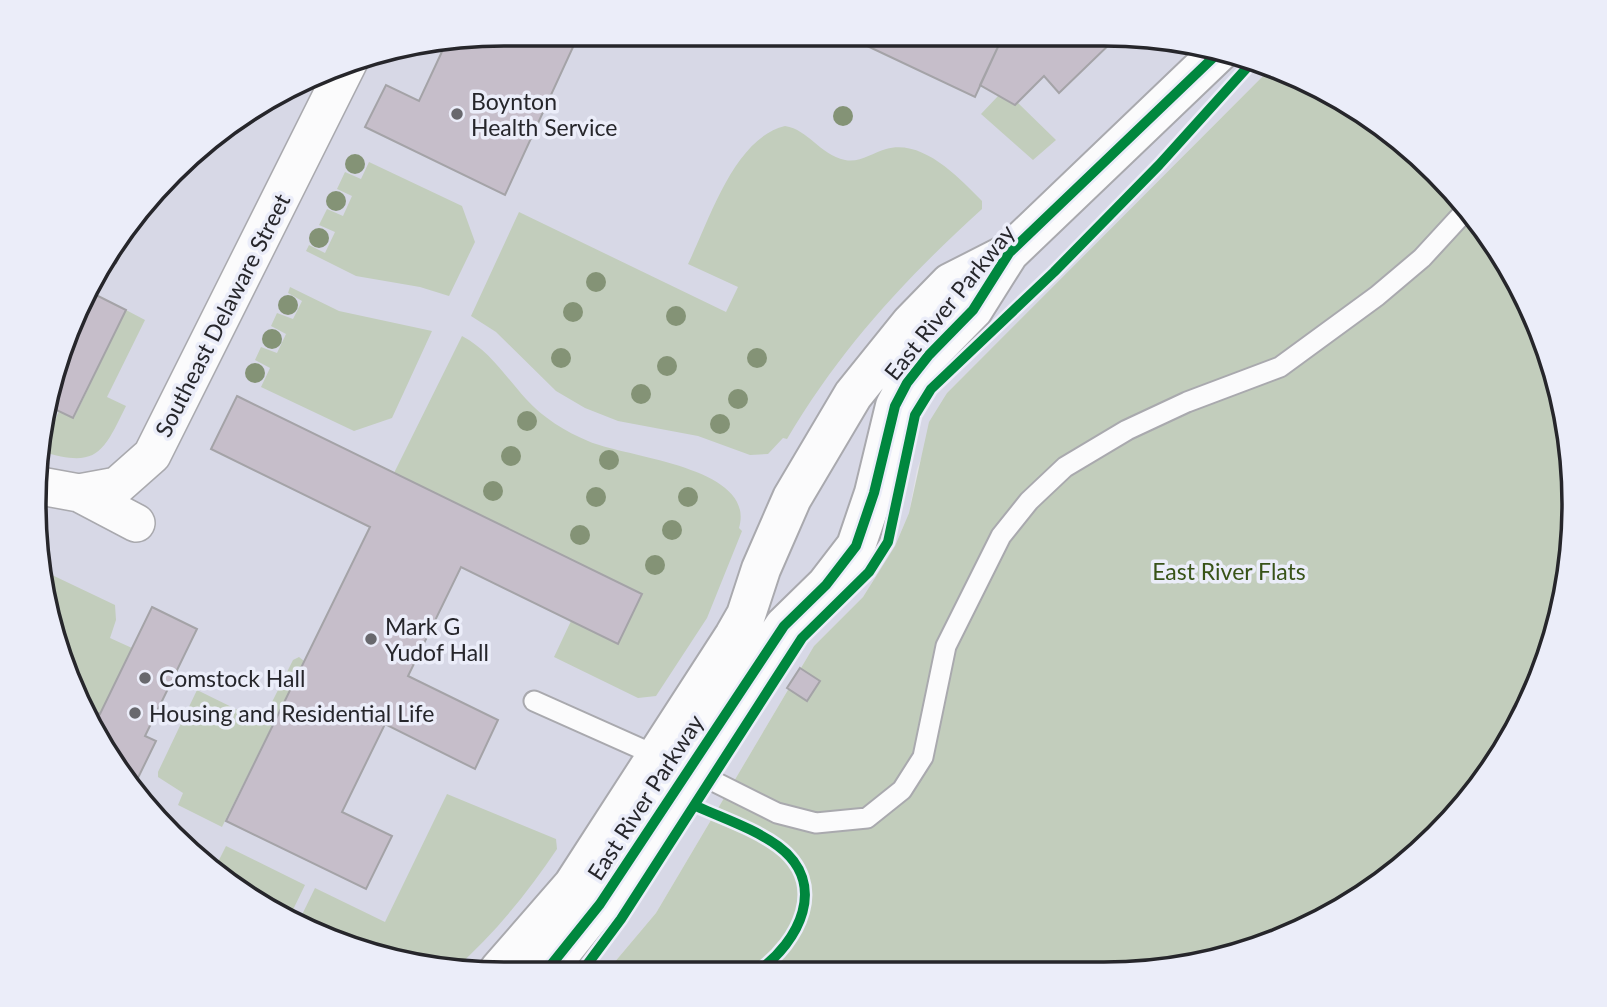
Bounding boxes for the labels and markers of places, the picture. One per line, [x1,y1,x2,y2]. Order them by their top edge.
place label: Boynton Health Service [471,87,617,141]
marker: Boynton Health Service [449,106,465,122]
place label: Mark G Yudof Hall [385,612,489,666]
marker: Mark G Yudof Hall [363,631,379,647]
place label: Comstock Hall [159,664,305,692]
marker: Comstock Hall [137,670,153,686]
place label: Housing and Residential Life [149,699,434,727]
marker: Housing and Residential Life [127,705,143,721]

